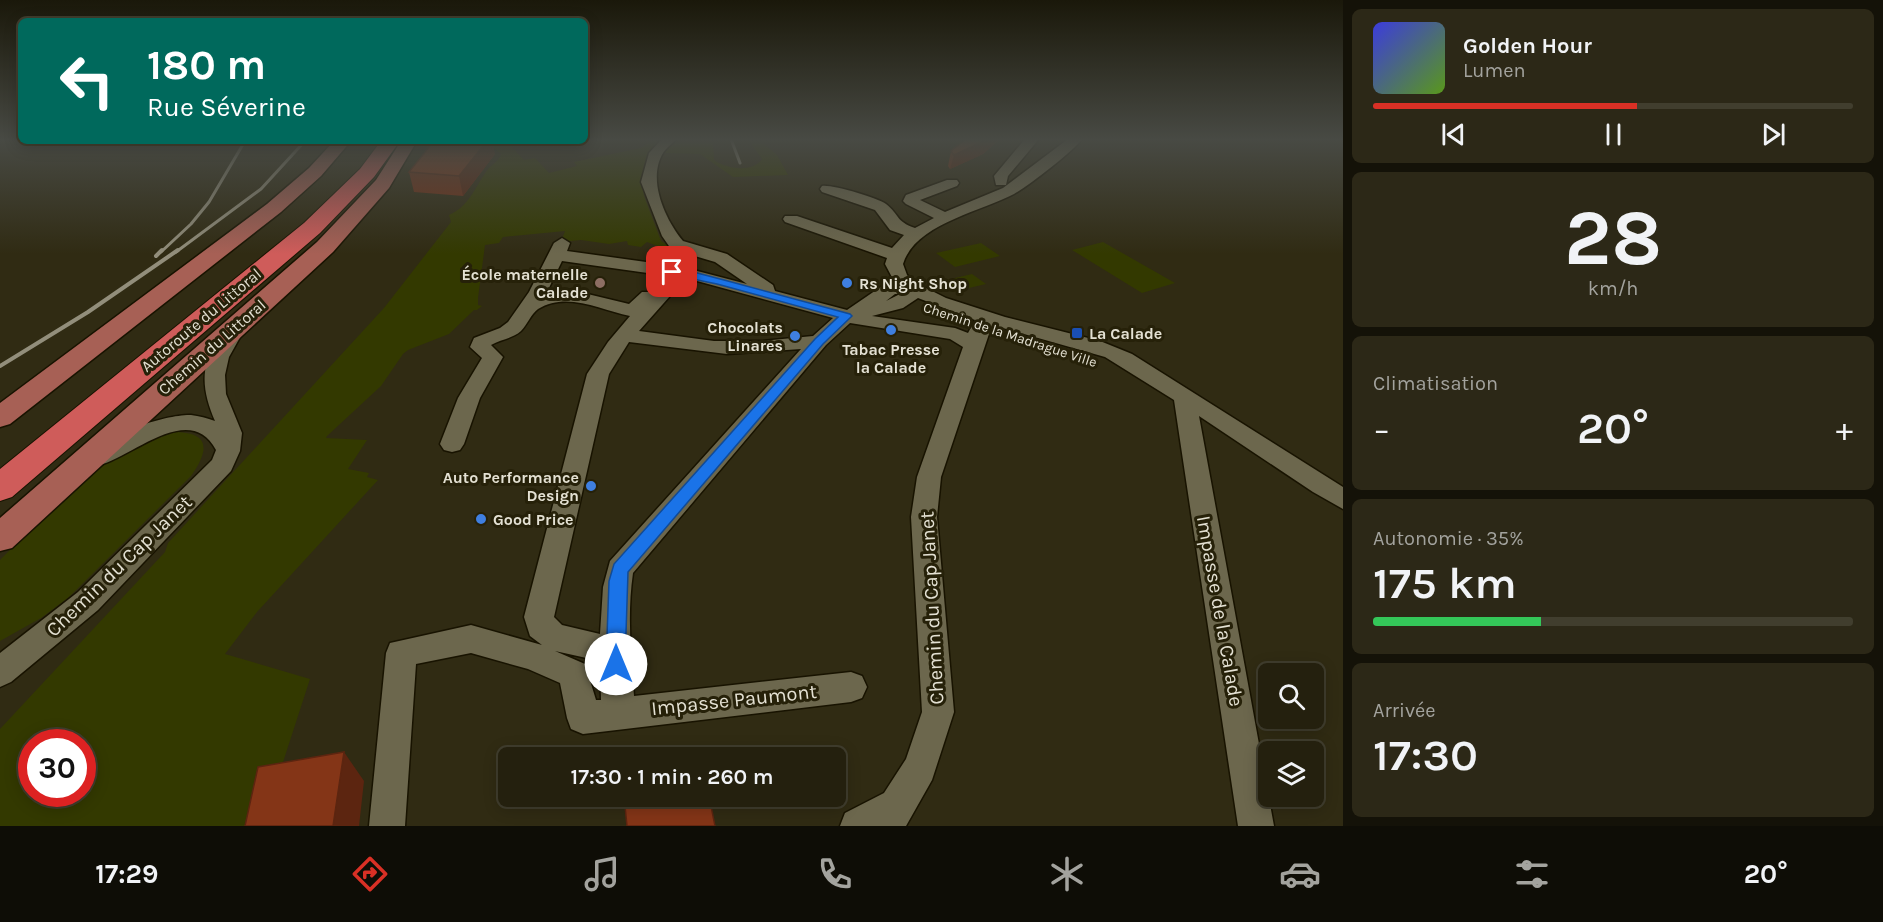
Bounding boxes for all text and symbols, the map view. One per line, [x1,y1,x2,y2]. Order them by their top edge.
text: Golden Hour [1463,33,1592,59]
text: 180 m [147,40,266,90]
icon: left [48,42,126,120]
text: Lumen [1463,59,1526,82]
text: Rue Séverine [147,91,306,123]
icon: previous [1437,118,1470,151]
icon: pause [1597,118,1630,151]
icon: next [1757,118,1790,151]
text: 28 [1564,192,1662,284]
pin [646,246,697,297]
icon: arrive [655,255,688,288]
street label: Autoroute du Littoral [137,264,265,376]
place label: École maternelle Calade [461,265,588,302]
place label: Rs Night Shop [859,274,967,293]
marker: École maternelle Calade [593,276,607,290]
marker: Rs Night Shop [840,276,854,290]
text: km/h [1588,277,1638,300]
street label: Chemin du Littoral [154,295,270,399]
street label: Chemin de la Madrague Ville [921,299,1099,371]
place label: Chocolats Linares [707,318,783,355]
marker: Tabac Presse la Calade [884,323,898,337]
place label: La Calade [1089,324,1162,343]
marker: La Calade [1070,326,1084,340]
marker: Chocolats Linares [788,329,802,343]
place label: Tabac Presse la Calade [842,340,940,377]
text: Climatisation [1373,372,1498,395]
text: 20° [1577,402,1649,454]
text: − [1373,410,1390,448]
text: + [1836,410,1853,448]
place label: Auto Performance Design [443,468,579,505]
marker: Auto Performance Design [584,479,598,493]
street label: Chemin du Cap Janet [41,490,197,641]
place label: Good Price [493,510,574,529]
street label: Chemin du Cap Janet [915,510,949,705]
marker: Good Price [474,512,488,526]
street label: Impasse de la Calade [1192,514,1248,708]
text: Autonomie · 35% [1373,527,1524,550]
text: 175 km [1373,557,1517,609]
position arrow [584,632,648,696]
map controls [1258,663,1324,807]
button: search [1258,663,1324,729]
street label: Impasse Paumont [650,680,818,720]
text: Arrivée [1373,699,1436,722]
speed limit sign: 30 [18,729,96,807]
text: 17:30 [1373,729,1478,781]
button: layers [1258,741,1324,807]
text: 17:30 · 1 min · 260 m [570,764,774,790]
icon: directions [349,853,391,895]
icon: music [581,853,623,895]
icon: phone [814,853,856,895]
icon: climate [1046,853,1088,895]
icon: car [1279,853,1321,895]
icon: filters [1511,853,1553,895]
text: 17:29 [95,858,158,890]
text: 20° [1744,858,1788,890]

